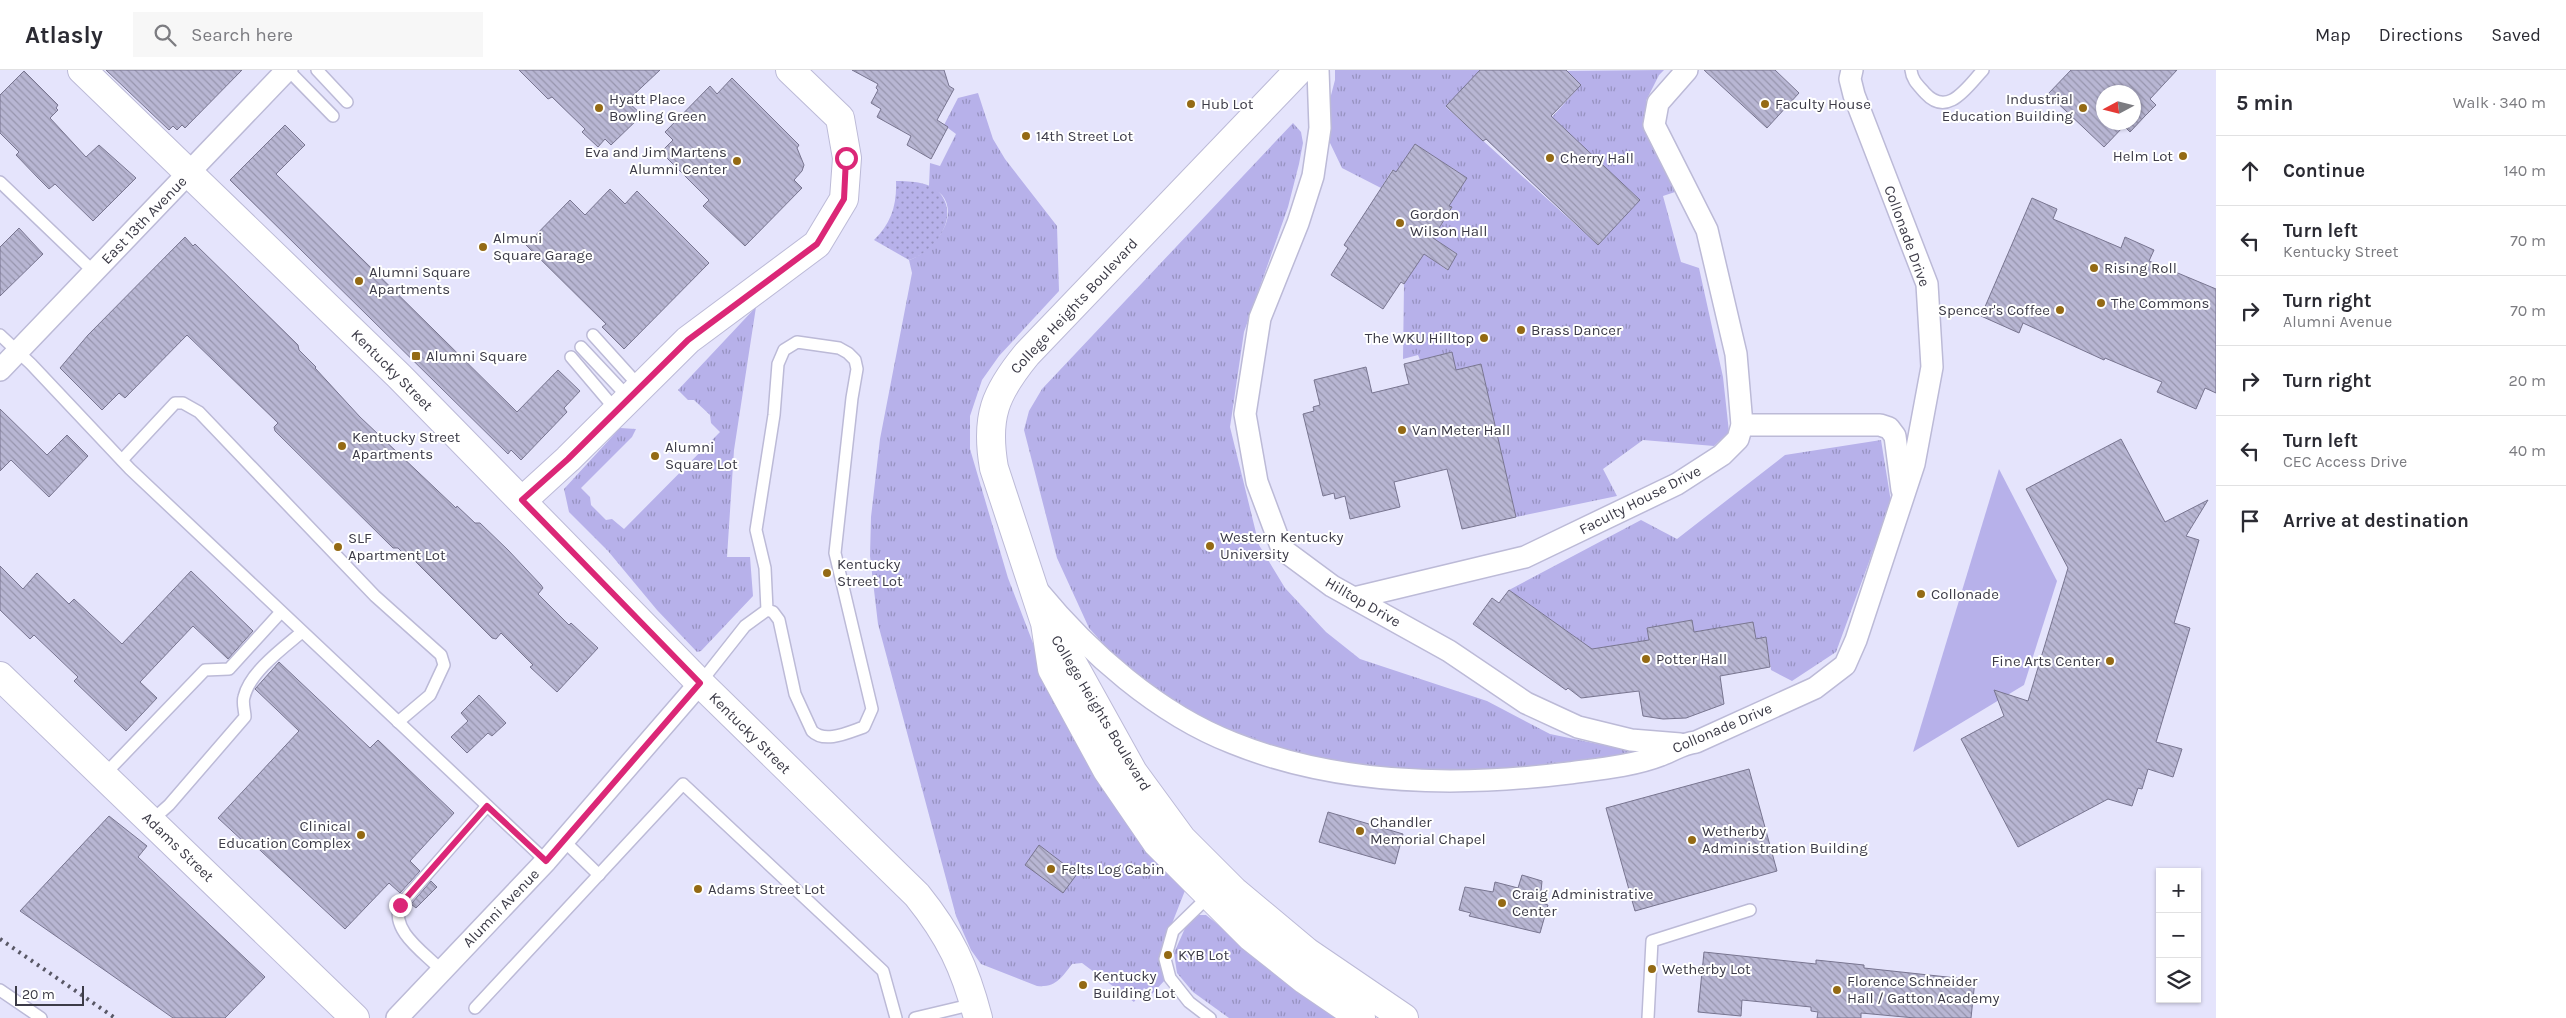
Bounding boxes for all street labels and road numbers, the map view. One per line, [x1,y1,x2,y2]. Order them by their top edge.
street label: East 13th Avenue [98,172,190,268]
street label: Collonade Drive [1880,183,1934,289]
street label: College Heights Boulevard [1006,235,1142,377]
street label: Kentucky Street [347,325,437,415]
street label: Faculty House Drive [1576,461,1704,539]
street label: Hilltop Drive [1322,573,1404,631]
street label: College Heights Boulevard [1047,632,1155,794]
street label: Kentucky Street [705,688,795,778]
street label: Collonade Drive [1669,699,1775,757]
street label: Adams Street [139,808,218,886]
street label: Alumni Avenue [459,865,543,951]

